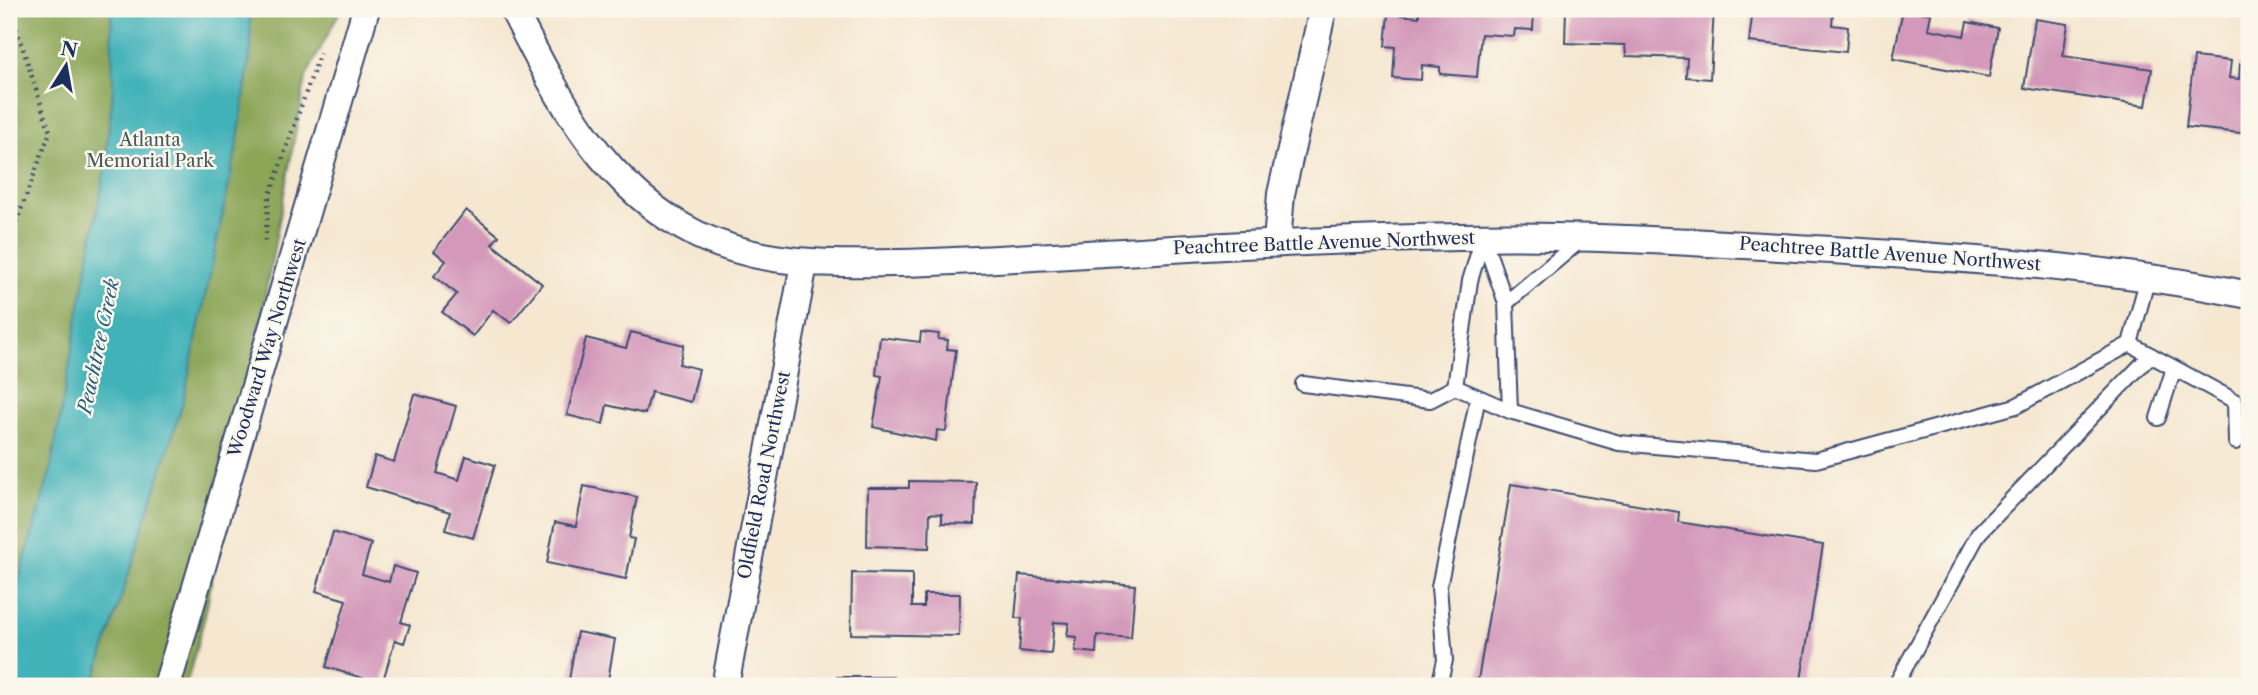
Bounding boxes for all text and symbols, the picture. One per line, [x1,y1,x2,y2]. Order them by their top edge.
north arrow [32,32,102,102]
text: N [59,37,79,63]
park label: Atlanta Memorial Park [86,129,215,172]
street label: Peachtree Battle Avenue Northwest [1173,227,1476,259]
street label: Peachtree Battle Avenue Northwest [1738,232,2042,276]
street label: Woodward Way Northwest [223,235,311,461]
water label: Peachtree Creek [73,276,124,418]
street label: Oldfield Road Northwest [733,368,795,581]

